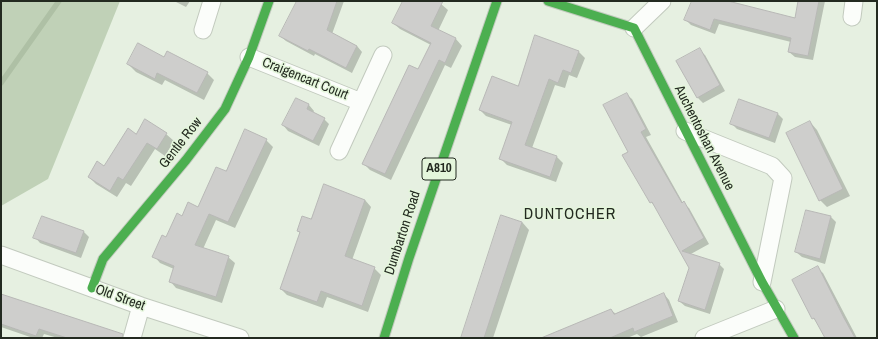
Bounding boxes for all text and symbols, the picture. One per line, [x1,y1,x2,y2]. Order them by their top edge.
street label: Craigencart Court [260,54,350,104]
street label: Auchentoshan Avenue [670,83,738,193]
street label: Gentle Row [156,114,206,172]
road number: A810 [422,158,456,180]
street label: Dumbarton Road [382,189,424,277]
district label: DUNTOCHER [524,205,616,225]
street label: Old Street [93,281,147,315]

